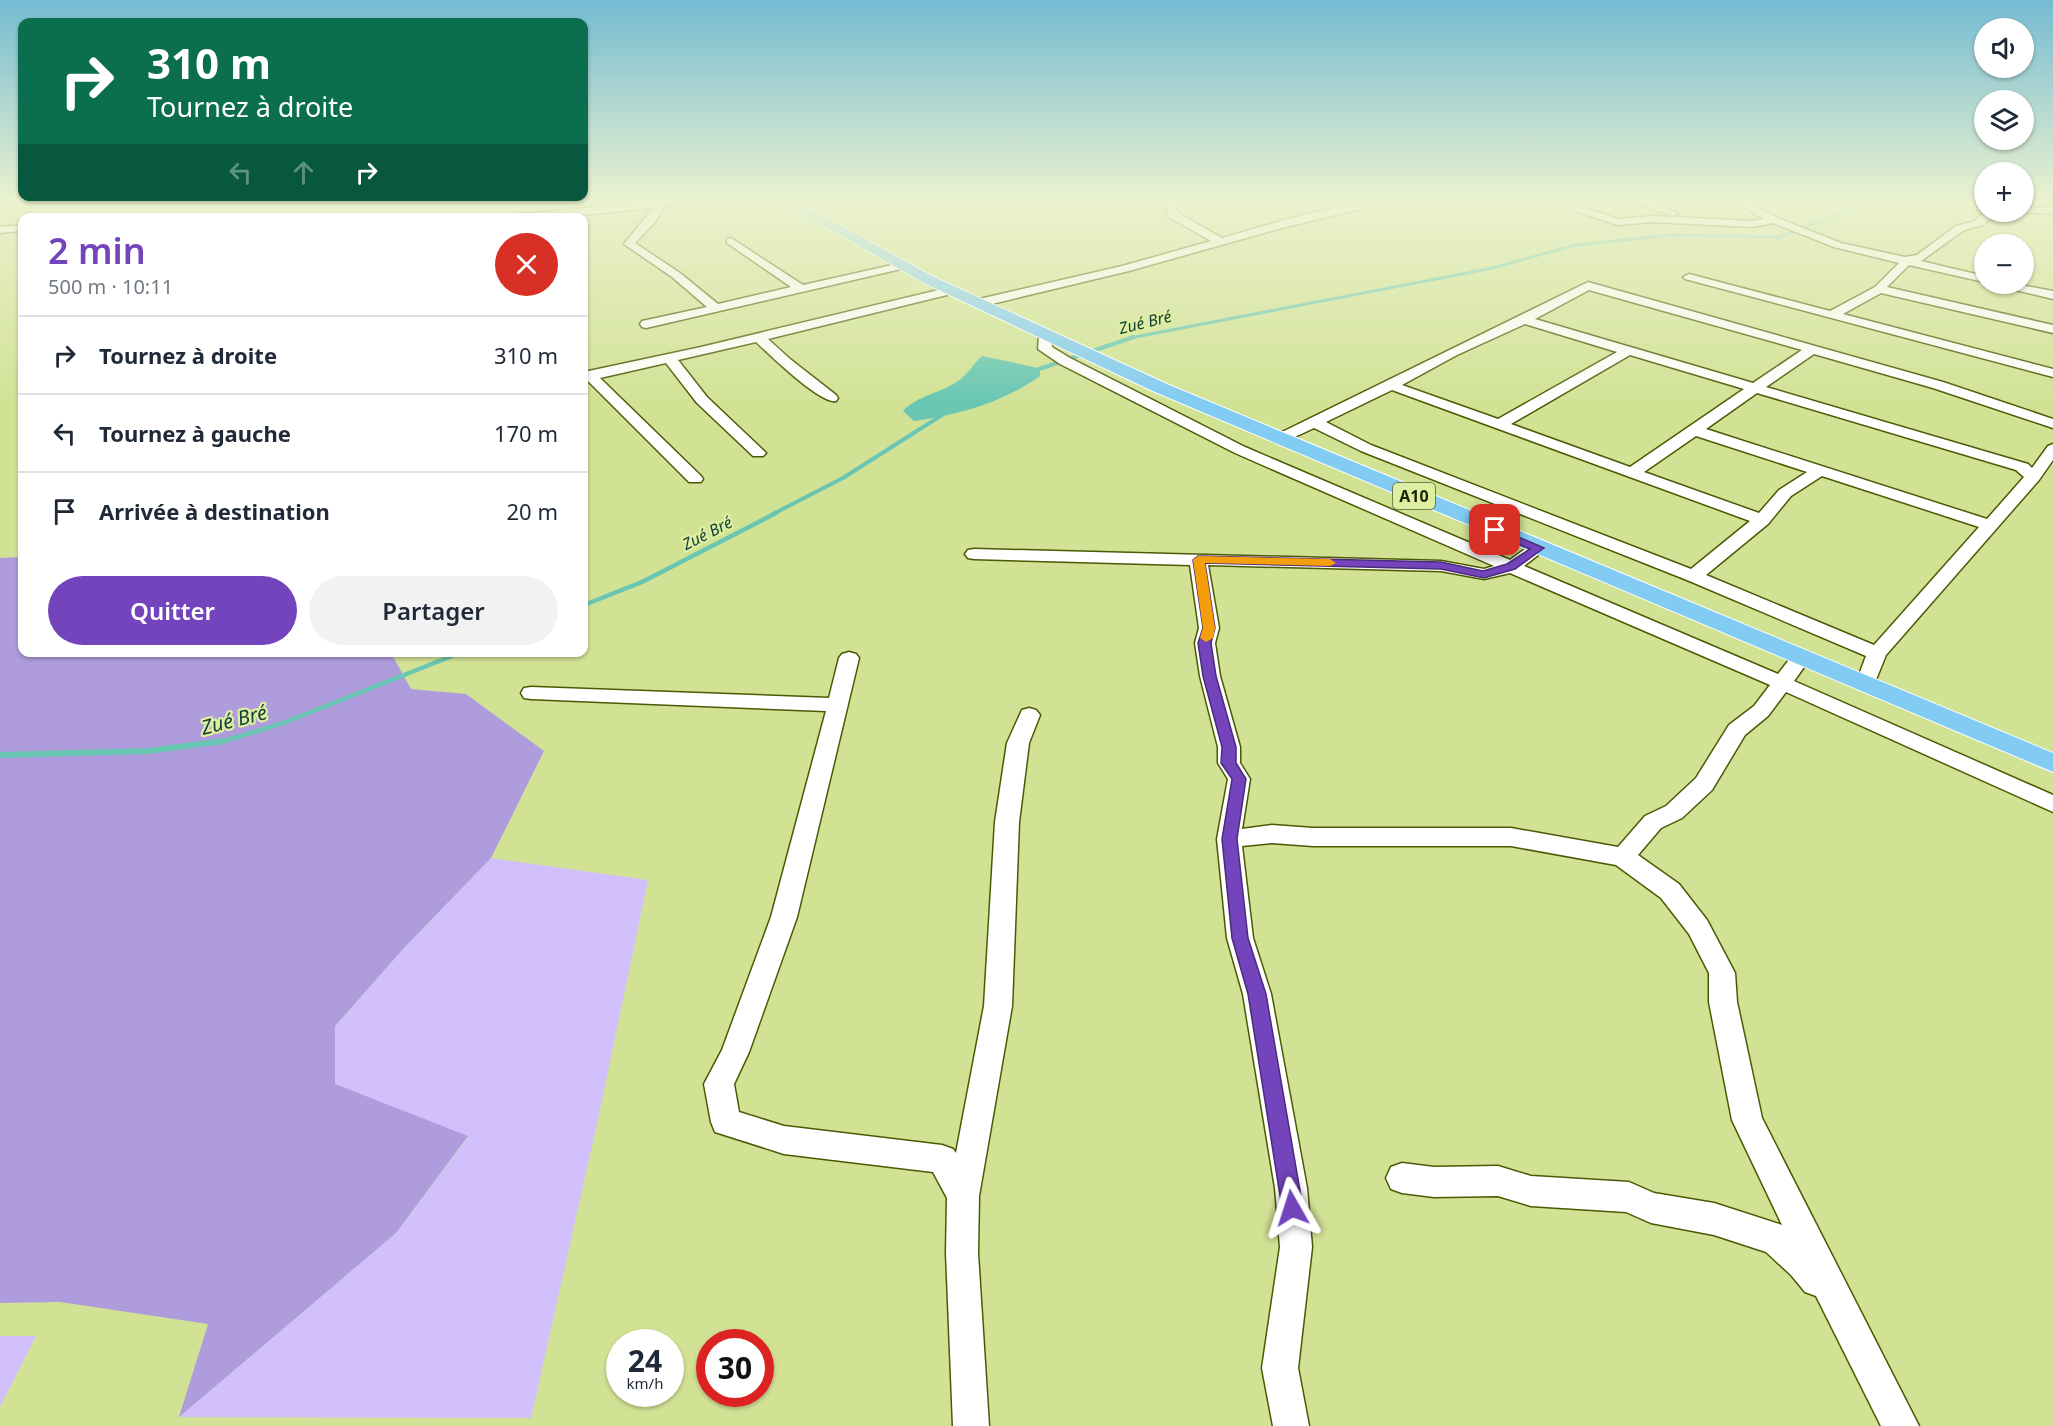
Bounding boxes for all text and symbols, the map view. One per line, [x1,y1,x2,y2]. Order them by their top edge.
map controls [1974,18,2034,294]
button: sound [1974,18,2034,78]
text: 310 m [147,34,271,91]
icon: right [48,42,126,120]
text: Tournez à droite [147,88,353,125]
button: layers [1974,90,2034,150]
icon: left [224,156,257,189]
icon: ahead [287,156,320,189]
icon: right [350,156,383,189]
button: + [1974,162,2034,222]
text: 2 min [48,226,146,275]
button: close [495,233,558,296]
button: − [1974,234,2034,294]
text: 500 m · 10:11 [48,273,173,300]
water label: Zué Bré [1115,305,1174,339]
icon: right [48,339,81,372]
text: Tournez à droite [99,340,277,370]
text: 310 m [494,340,558,370]
icon: left [48,417,81,450]
text: Tournez à gauche [99,418,291,448]
text: 170 m [494,418,558,448]
road number: A10 [1393,483,1435,509]
icon: arrive [48,495,81,528]
text: Arrivée à destination [99,496,330,526]
text: 20 m [507,496,558,526]
pin [1469,504,1520,555]
water label: Zué Bré [677,511,736,555]
icon: arrive [1478,513,1511,546]
button: Quitter [48,576,297,645]
button: Partager [309,576,558,645]
water label: Zué Bré [197,698,270,741]
position arrow [1260,1176,1324,1240]
speed limit sign: 30 [696,1329,774,1407]
text: 24 [628,1340,662,1381]
text: km/h [627,1373,663,1393]

